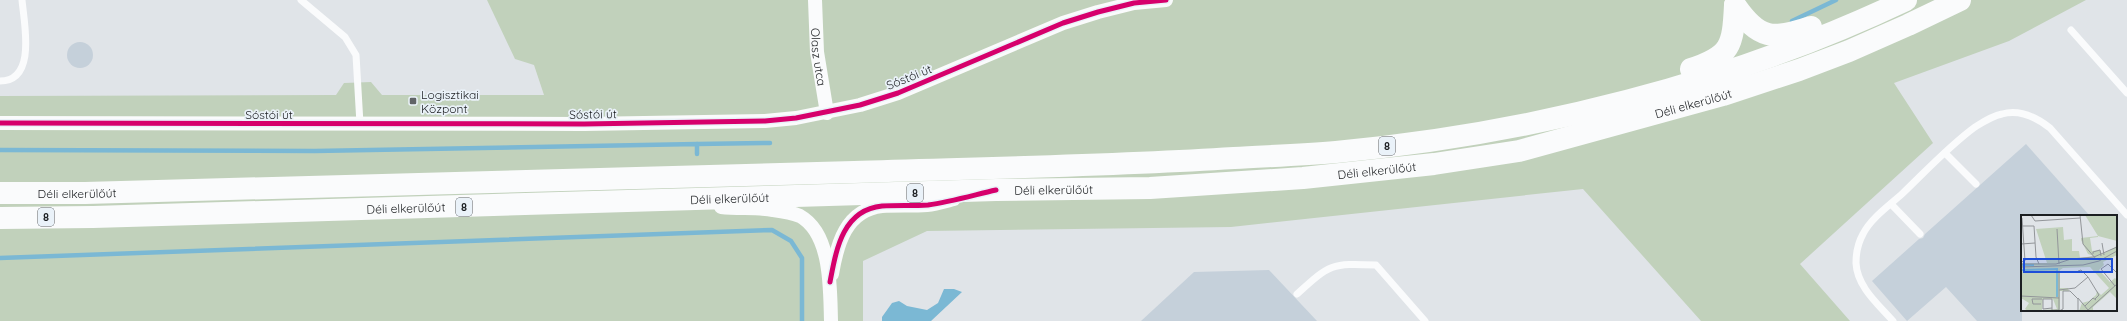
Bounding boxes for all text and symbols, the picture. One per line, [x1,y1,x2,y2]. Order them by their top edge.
street label: Olasz utca [809,28,830,87]
street label: Sóstói út [884,61,934,93]
street label: Déli elkerülőút [1653,85,1733,121]
place label: Logisztikai Központ [421,87,479,116]
marker: Logisztikai Központ [408,96,418,106]
street label: Sóstói út [569,106,617,122]
street label: Sóstói út [245,107,293,122]
road number: 8 [1379,137,1395,155]
street label: Déli elkerülőút [1337,158,1417,182]
street label: Déli elkerülőút [1014,181,1093,197]
road number: 8 [907,184,923,202]
street label: Déli elkerülőút [38,185,117,201]
street label: Déli elkerülőút [690,189,769,207]
road number: 8 [456,198,472,216]
street label: Déli elkerülőút [366,199,446,216]
road number: 8 [38,208,54,226]
inset map [2021,215,2117,311]

